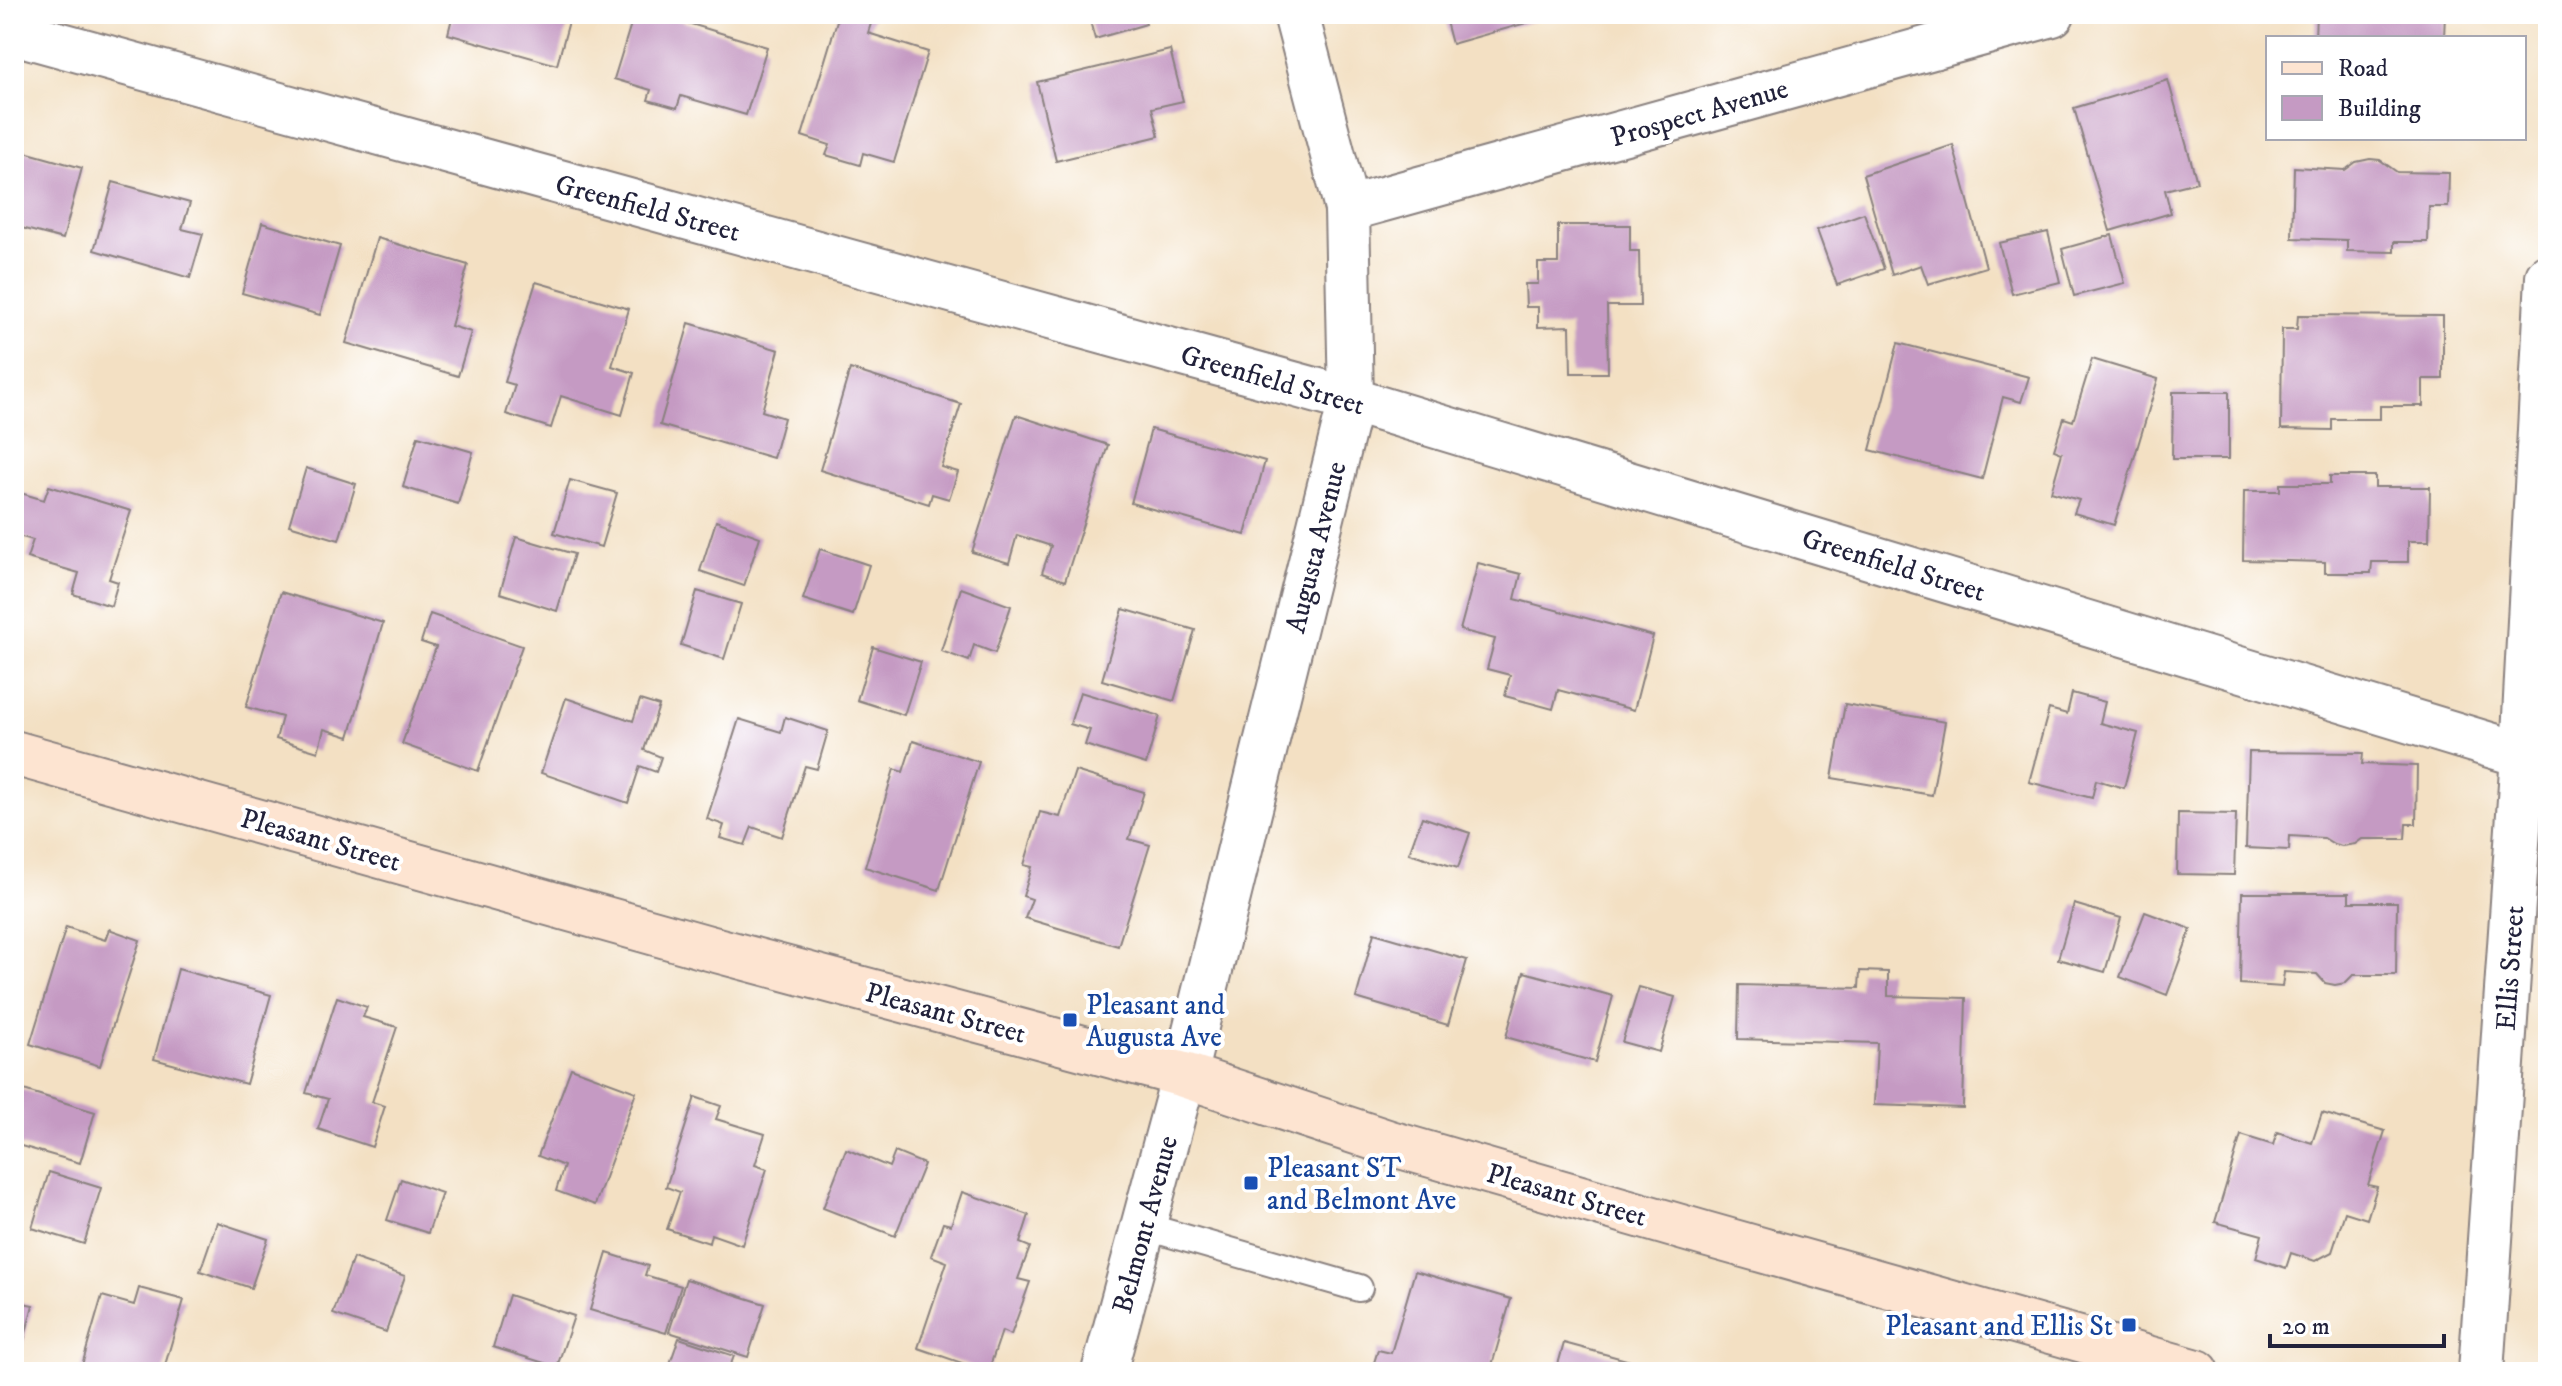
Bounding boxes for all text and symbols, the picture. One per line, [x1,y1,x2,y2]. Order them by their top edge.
legend [2266,36,2526,140]
text: Road [2338,54,2388,84]
street label: Prospect Avenue [1607,71,1792,155]
text: Building [2338,94,2421,124]
street label: Greenfield Street [551,167,744,250]
street label: Greenfield Street [1177,337,1369,423]
street label: Augusta Avenue [1278,458,1355,637]
street label: Greenfield Street [1798,521,1989,610]
street label: Pleasant Street [237,801,405,880]
street label: Ellis Street [2489,904,2532,1032]
street label: Pleasant Street [861,975,1030,1052]
place label: Pleasant and Augusta Ave [1086,988,1225,1055]
marker: Pleasant and Augusta Ave [1061,1011,1079,1029]
street label: Belmont Avenue [1105,1132,1186,1317]
place label: Pleasant ST and Belmont Ave [1267,1151,1456,1218]
street label: Pleasant Street [1483,1156,1651,1235]
marker: Pleasant ST and Belmont Ave [1242,1174,1260,1192]
scale bar [2270,1298,2444,1348]
place label: Pleasant and Ellis St [1885,1309,2113,1344]
text: 20 m [2282,1312,2330,1342]
marker: Pleasant and Ellis St [2120,1316,2138,1334]

